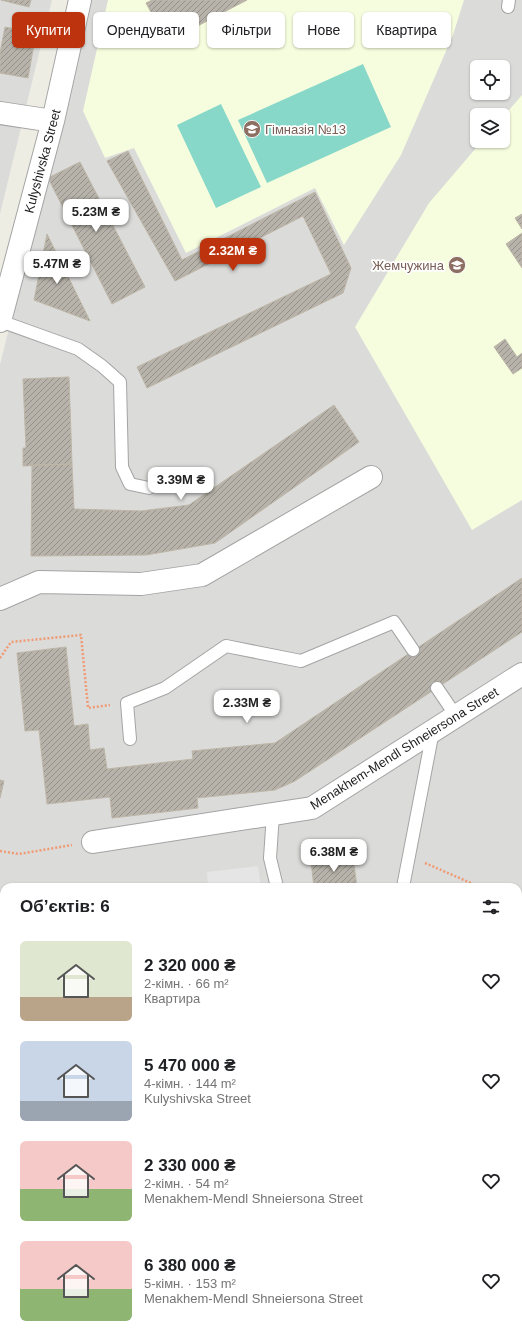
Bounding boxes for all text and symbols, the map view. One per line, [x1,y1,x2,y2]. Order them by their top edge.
chip: Купити [12,12,85,48]
chip: Орендувати [93,12,199,48]
chip: Фільтри [207,12,285,48]
chip: Нове [293,12,354,48]
chip: Квартира [362,12,451,48]
map controls [470,60,510,148]
button: locate [470,60,510,100]
street label: Kulyshivska Street [21,107,64,215]
button: layers [470,108,510,148]
school or university icon: Гімназія №13 [242,119,262,139]
place label: Гімназія №13 [265,122,346,137]
pin: 5.23M ₴ [59,199,133,233]
text: 5.23M ₴ [72,204,120,219]
pin: 2.32M ₴ [196,238,270,272]
text: 2.32M ₴ [209,243,257,258]
pin: 5.47M ₴ [20,251,94,285]
school or university icon: Жемчужина [447,255,467,275]
text: 5.47M ₴ [33,256,81,271]
place label: Жемчужина [372,258,445,273]
pin: 3.39M ₴ [144,467,218,501]
text: 3.39M ₴ [157,472,205,487]
street label: Menakhem-Mendl Shneiersona Street [307,684,501,813]
pin: 2.33M ₴ [210,690,284,724]
text: 2.33M ₴ [223,695,271,710]
pin: 6.38M ₴ [297,839,371,873]
text: 6.38M ₴ [310,844,358,859]
icon: filters [480,896,502,918]
text: Об’єктів: 6 [20,897,110,916]
text: 2 320 000 ₴ [144,956,236,975]
icon: home [52,957,100,1005]
icon: heart [480,970,502,992]
text: 2-кімн. · 66 m² [144,976,229,991]
text: Квартира [144,991,200,1006]
text: 5 470 000 ₴ [144,1056,236,1075]
icon: home [52,1057,100,1105]
icon: heart [480,1070,502,1092]
text: 4-кімн. · 144 m² [144,1076,236,1091]
text: Kulyshivska Street [144,1091,251,1106]
text: 2 330 000 ₴ [144,1156,236,1175]
icon: home [52,1157,100,1205]
icon: heart [480,1170,502,1192]
text: 2-кімн. · 54 m² [144,1176,229,1191]
text: Menakhem-Mendl Shneiersona Street [144,1191,363,1206]
text: 6 380 000 ₴ [144,1256,236,1275]
icon: home [52,1257,100,1305]
icon: heart [480,1270,502,1292]
text: 5-кімн. · 153 m² [144,1276,236,1291]
text: Menakhem-Mendl Shneiersona Street [144,1291,363,1306]

